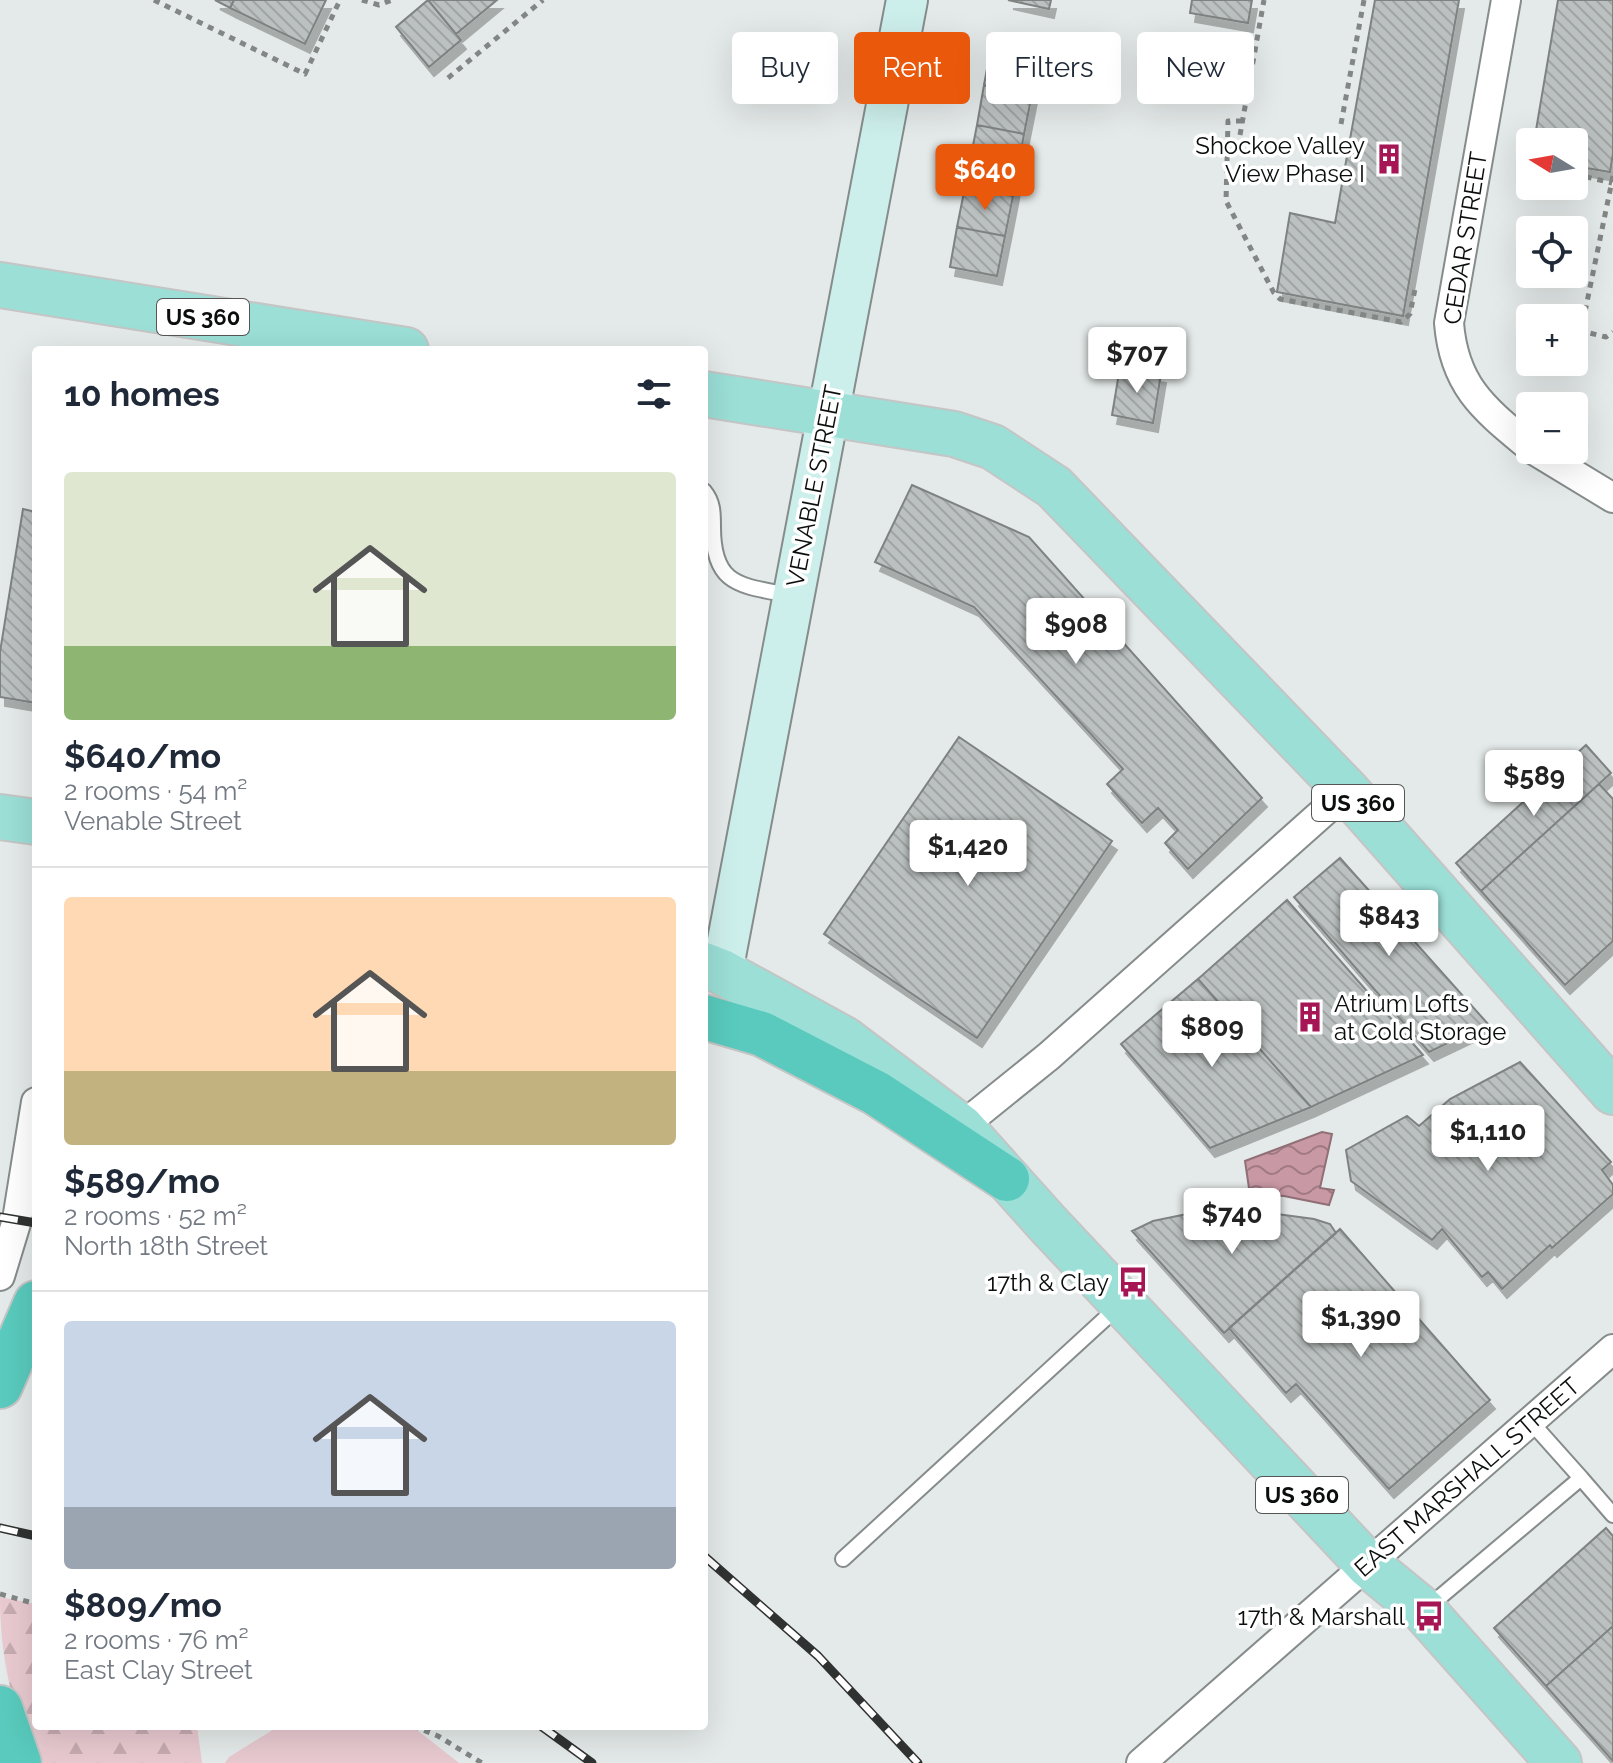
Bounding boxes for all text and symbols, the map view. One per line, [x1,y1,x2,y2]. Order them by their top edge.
chip: Buy [732,32,838,104]
chip: Rent [854,32,970,104]
chip: Filters [986,32,1121,104]
chip: New [1137,32,1254,104]
north arrow [1516,128,1588,200]
map controls [1516,128,1588,464]
place label: Shockoe Valley View Phase I [1195,131,1365,188]
building icon: Shockoe Valley View Phase I [1372,142,1406,176]
pin: $640 [938,144,1032,212]
street label: CEDAR STREET [1437,149,1493,326]
text: $640 [953,155,1017,185]
button: locate [1516,216,1588,288]
road number: US 360 [157,299,249,335]
button: + [1516,304,1588,376]
pin: $707 [1090,327,1184,395]
text: $707 [1106,338,1168,368]
icon: filters [632,372,676,416]
text: 10 homes [64,374,220,414]
street label: VENABLE STREET [780,382,848,589]
button: − [1516,392,1588,464]
icon: home [298,524,442,668]
pin: $908 [1029,598,1123,666]
text: $908 [1044,609,1108,639]
text: $640/mo [64,736,221,776]
pin: $589 [1487,750,1581,818]
text: $589 [1503,761,1565,791]
text: 2 rooms · 54 m² [64,776,247,806]
road number: US 360 [1312,785,1404,821]
text: Venable Street [64,806,242,836]
pin: $1,420 [903,820,1033,888]
text: $1,420 [928,831,1008,861]
pin: $843 [1342,890,1436,958]
text: $843 [1358,901,1420,931]
icon: home [298,949,442,1093]
place label: Atrium Lofts at Cold Storage [1334,989,1506,1046]
building icon: Atrium Lofts at Cold Storage [1293,1000,1327,1034]
pin: $809 [1165,1001,1259,1069]
text: $809 [1180,1012,1244,1042]
pin: $1,110 [1423,1105,1553,1173]
text: $1,110 [1449,1116,1527,1146]
text: $589/mo [64,1161,220,1201]
pin: $740 [1185,1188,1279,1256]
text: $740 [1202,1199,1262,1229]
text: 2 rooms · 52 m² [64,1201,247,1231]
text: North 18th Street [64,1231,268,1261]
bus stop icon: 17th & Clay [1116,1265,1150,1299]
place label: 17th & Clay [987,1268,1109,1297]
pin: $1,390 [1296,1291,1426,1359]
text: $1,390 [1320,1302,1402,1332]
street label: EAST MARSHALL STREET [1349,1371,1586,1583]
icon: home [298,1373,442,1517]
road number: US 360 [1256,1477,1348,1513]
text: $809/mo [64,1585,222,1625]
bus stop icon: 17th & Marshall [1412,1599,1446,1633]
place label: 17th & Marshall [1238,1602,1405,1631]
text: 2 rooms · 76 m² [64,1625,249,1655]
text: East Clay Street [64,1655,253,1685]

